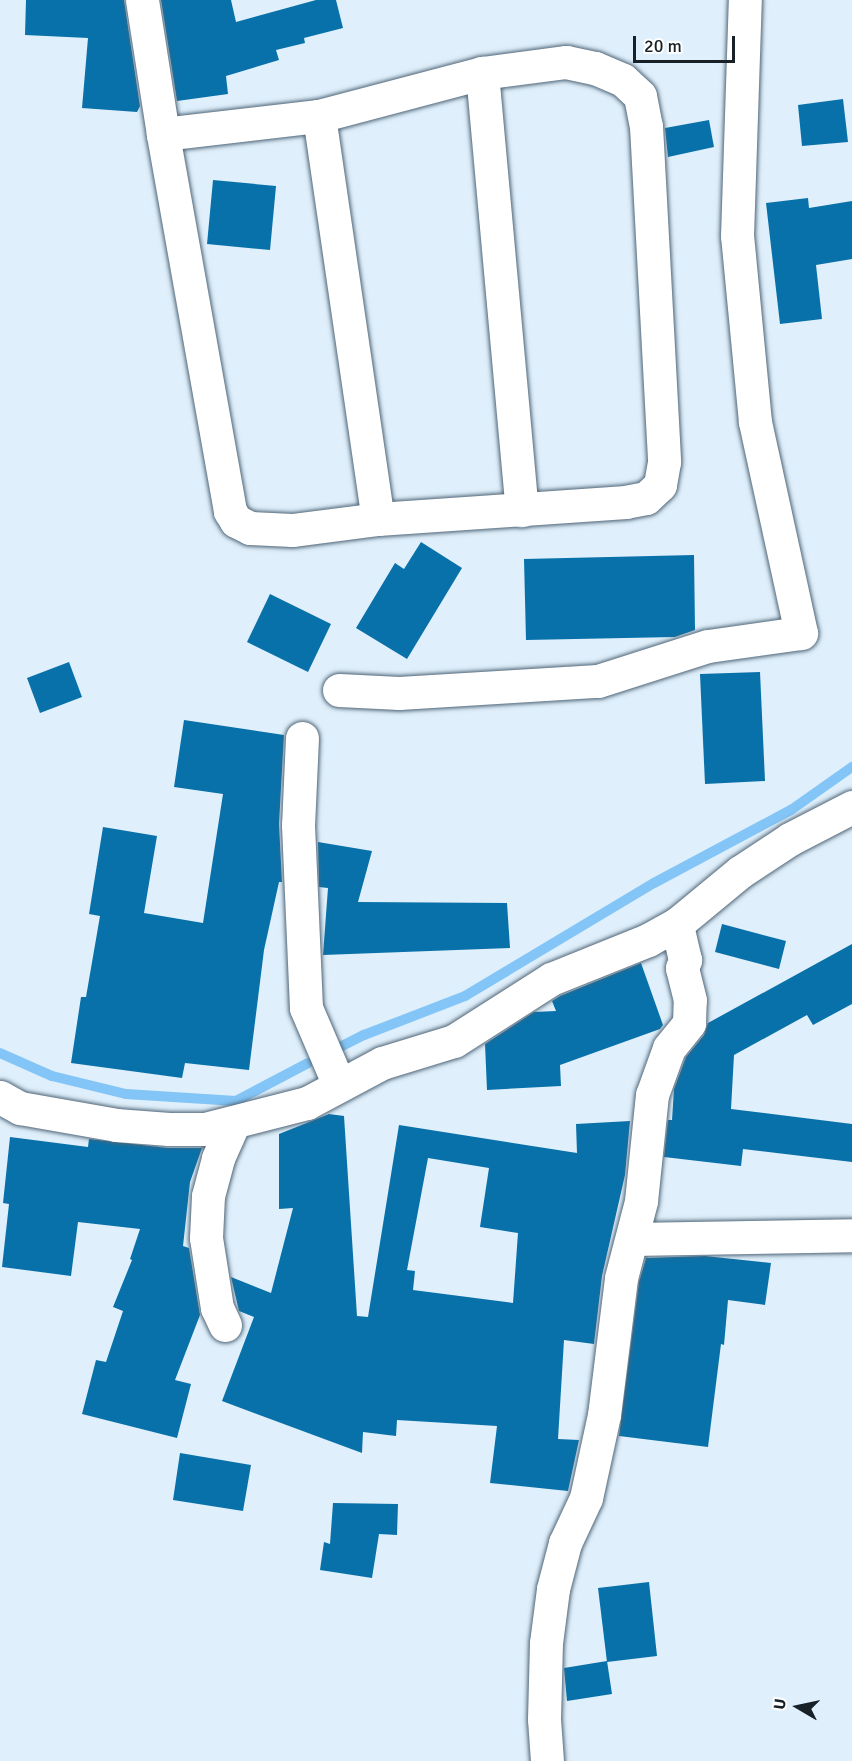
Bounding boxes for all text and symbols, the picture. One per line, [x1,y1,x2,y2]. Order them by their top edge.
scale bar [636,24,738,62]
text: 20 m [644,35,682,57]
north arrow [768,1677,828,1737]
text: U [770,1697,791,1711]

